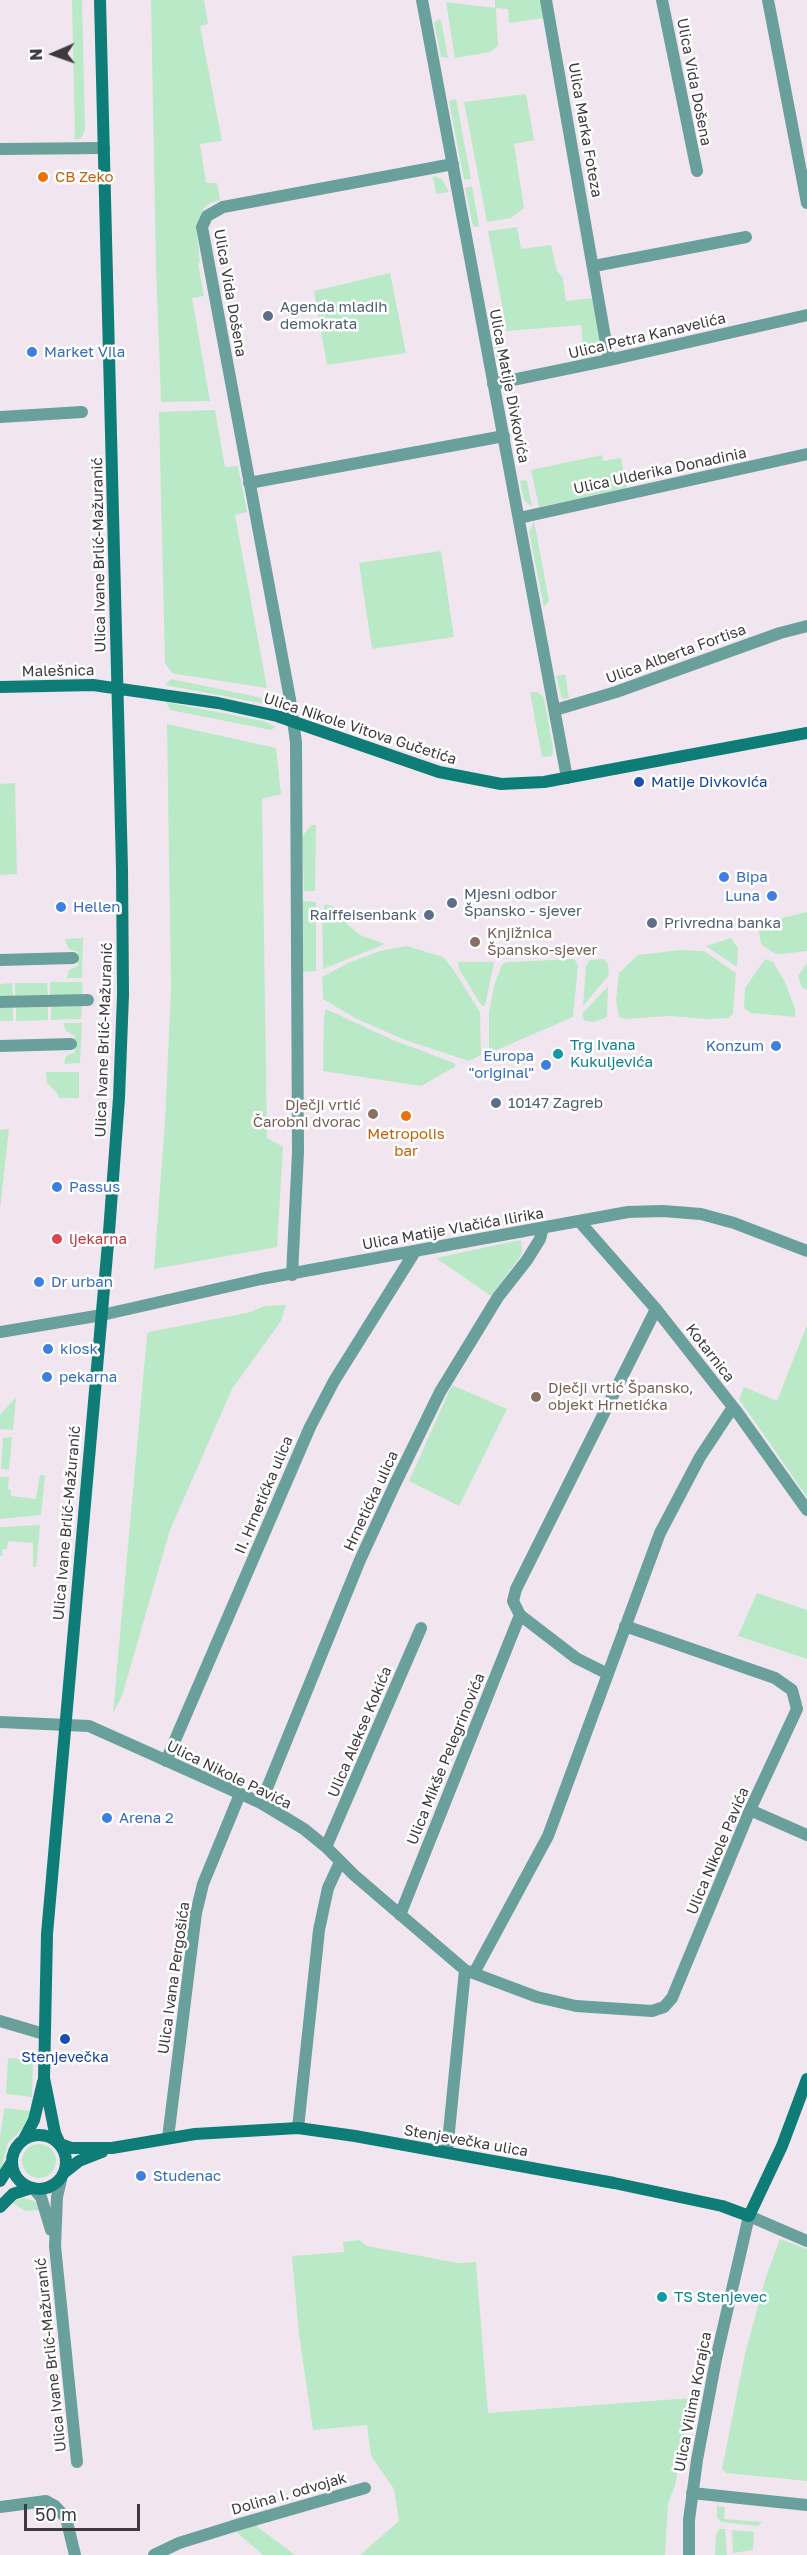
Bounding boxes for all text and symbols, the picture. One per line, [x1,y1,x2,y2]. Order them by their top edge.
street label: Ulica Vida Došena [673,17,715,147]
north arrow [24,24,84,84]
text: N [26,48,46,61]
street label: Ulica Marka Foteza [564,61,606,199]
place label: CB Zeko [55,168,114,186]
marker: CB Zeko [36,170,50,184]
street label: Ulica Vida Došena [210,228,250,358]
place label: Agenda mladih demokrata [280,298,388,333]
street label: Ulica Matije Divkovića [485,307,533,465]
marker: Agenda mladih demokrata [261,309,275,323]
street label: Ulica Petra Kanavelića [567,309,727,363]
place label: Market Vila [44,343,125,361]
marker: Market Vila [25,345,39,359]
street label: Ulica Ulderika Donadinia [572,444,748,498]
street label: Ulica Ivane Brlić-Mažuranić [88,457,110,653]
street label: Ulica Alberta Fortisa [604,620,748,688]
street label: Malešnica [22,661,94,681]
street label: Ulica Nikole Vitova Gučetića [261,689,459,769]
place label: Matije Divkovića [651,773,768,791]
marker: Matije Divkovića [632,775,646,789]
place label: Bipa [736,868,768,886]
marker: Bipa [717,870,731,884]
place label: Mjesni odbor Špansko - sjever [464,885,582,920]
place label: Luna [725,887,760,905]
marker: Luna [765,889,779,903]
marker: Mjesni odbor Špansko - sjever [445,896,459,910]
place label: Hellen [73,898,120,916]
marker: Hellen [54,900,68,914]
place label: Raiffeisenbank [310,906,417,924]
marker: Raiffeisenbank [422,908,436,922]
place label: Privredna banka [664,914,781,932]
marker: Privredna banka [645,916,659,930]
place label: Knjižnica Špansko-sjever [487,924,597,959]
marker: Knjižnica Špansko-sjever [468,935,482,949]
street label: Ulica Ivane Brlić-Mažuranić [92,942,116,1138]
place label: Trg Ivana Kukuljevića [570,1036,653,1071]
place label: Konzum [706,1037,764,1055]
marker: Konzum [769,1039,783,1053]
place label: Europa "original" [468,1047,534,1082]
marker: Trg Ivana Kukuljevića [551,1047,565,1061]
marker: Europa "original" [539,1058,553,1072]
place label: 10147 Zagreb [508,1094,603,1112]
place label: Dječji vrtić Čarobni dvorac [253,1096,361,1131]
marker: 10147 Zagreb [489,1096,503,1110]
marker: Dječji vrtić Čarobni dvorac [366,1107,380,1121]
marker: Metropolis bar [399,1109,413,1123]
place label: Metropolis bar [367,1125,445,1160]
place label: Passus [69,1178,120,1196]
marker: Passus [50,1180,64,1194]
street label: Ulica Matije Vlačića Ilirika [361,1204,545,1254]
place label: ljekarna [69,1230,127,1248]
marker: ljekarna [50,1232,64,1246]
place label: Dr urban [51,1273,113,1291]
marker: Dr urban [32,1275,46,1289]
street label: Kotarnica [682,1320,738,1386]
place label: kiosk [60,1340,98,1358]
marker: kiosk [41,1342,55,1356]
place label: pekarna [59,1368,117,1386]
marker: pekarna [40,1370,54,1384]
place label: Dječji vrtić Špansko, objekt Hrnetićka [548,1379,694,1414]
marker: Dječji vrtić Špansko, objekt Hrnetićka [529,1390,543,1404]
street label: Ulica Ivane Brlić-Mažuranić [50,1425,84,1621]
street label: II. Hrnetićka ulica [231,1433,297,1557]
street label: Hrnetićka ulica [340,1448,402,1554]
street label: Ulica Alekse Kokića [324,1664,396,1800]
street label: Ulica Mikše Pelegrinovića [403,1670,489,1848]
street label: Ulica Nikole Pavića [164,1737,294,1813]
street label: Ulica Nikole Pavića [683,1785,753,1917]
place label: Arena 2 [119,1809,174,1827]
marker: Arena 2 [100,1811,114,1825]
street label: Ulica Ivana Pergošića [154,1901,194,2055]
marker: Stenjevečka [58,2032,72,2046]
place label: Stenjevečka [21,2048,109,2066]
street label: Stenjevečka ulica [403,2121,529,2161]
place label: Studenac [153,2167,221,2185]
marker: Studenac [134,2169,148,2183]
street label: Ulica Ivane Brlić-Mažuranić [32,2257,70,2453]
place label: TS Stenjevec [674,2288,767,2306]
marker: TS Stenjevec [655,2290,669,2304]
street label: Ulica Vilima Korajca [671,2330,715,2474]
street label: Dolina I. odvojak [229,2469,349,2519]
scale bar [27,2492,142,2530]
text: 50 m [35,2503,77,2525]

